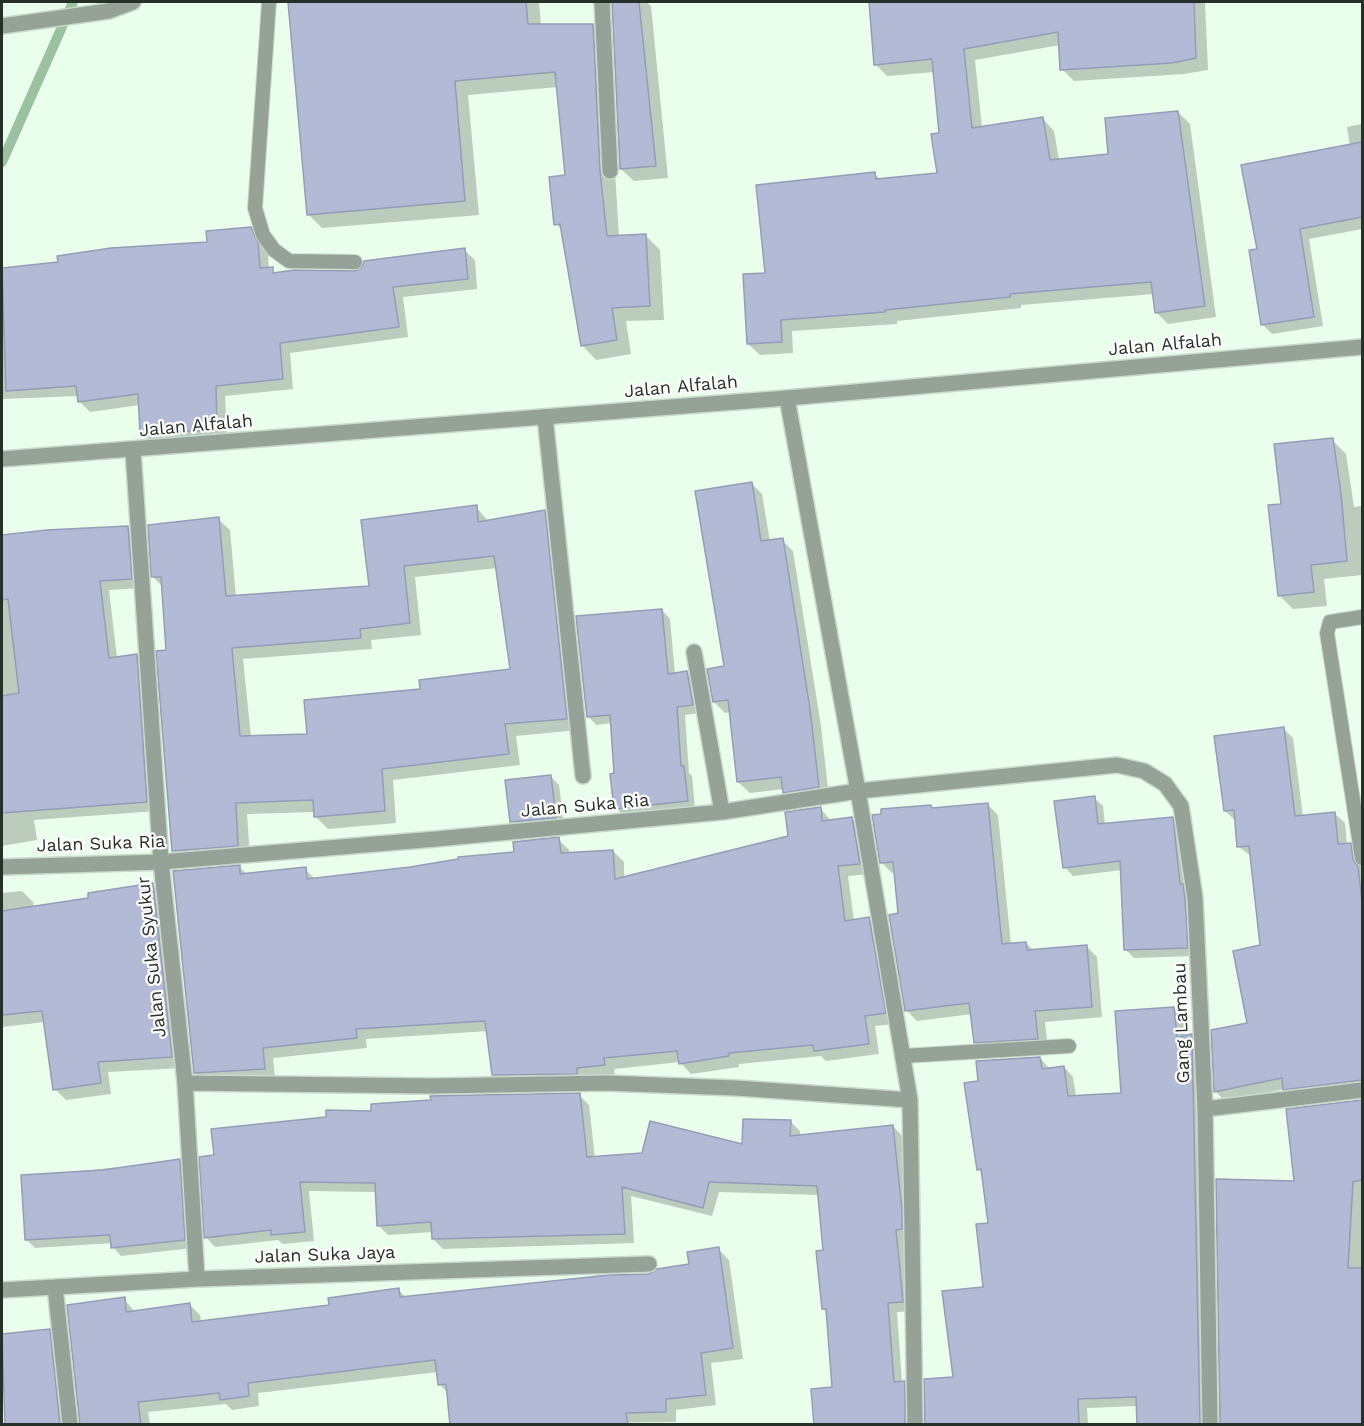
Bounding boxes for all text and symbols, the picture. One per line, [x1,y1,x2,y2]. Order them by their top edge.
street label: Jalan Alfalah [1107,329,1223,361]
street label: Jalan Alfalah [623,371,739,403]
street label: Jalan Alfalah [138,410,254,442]
street label: Jalan Suka Ria [520,790,650,822]
street label: Jalan Suka Ria [36,831,166,857]
street label: Jalan Suka Syukur [133,875,171,1039]
street label: Gang Lambau [1169,962,1195,1084]
street label: Jalan Suka Jaya [254,1242,396,1268]

